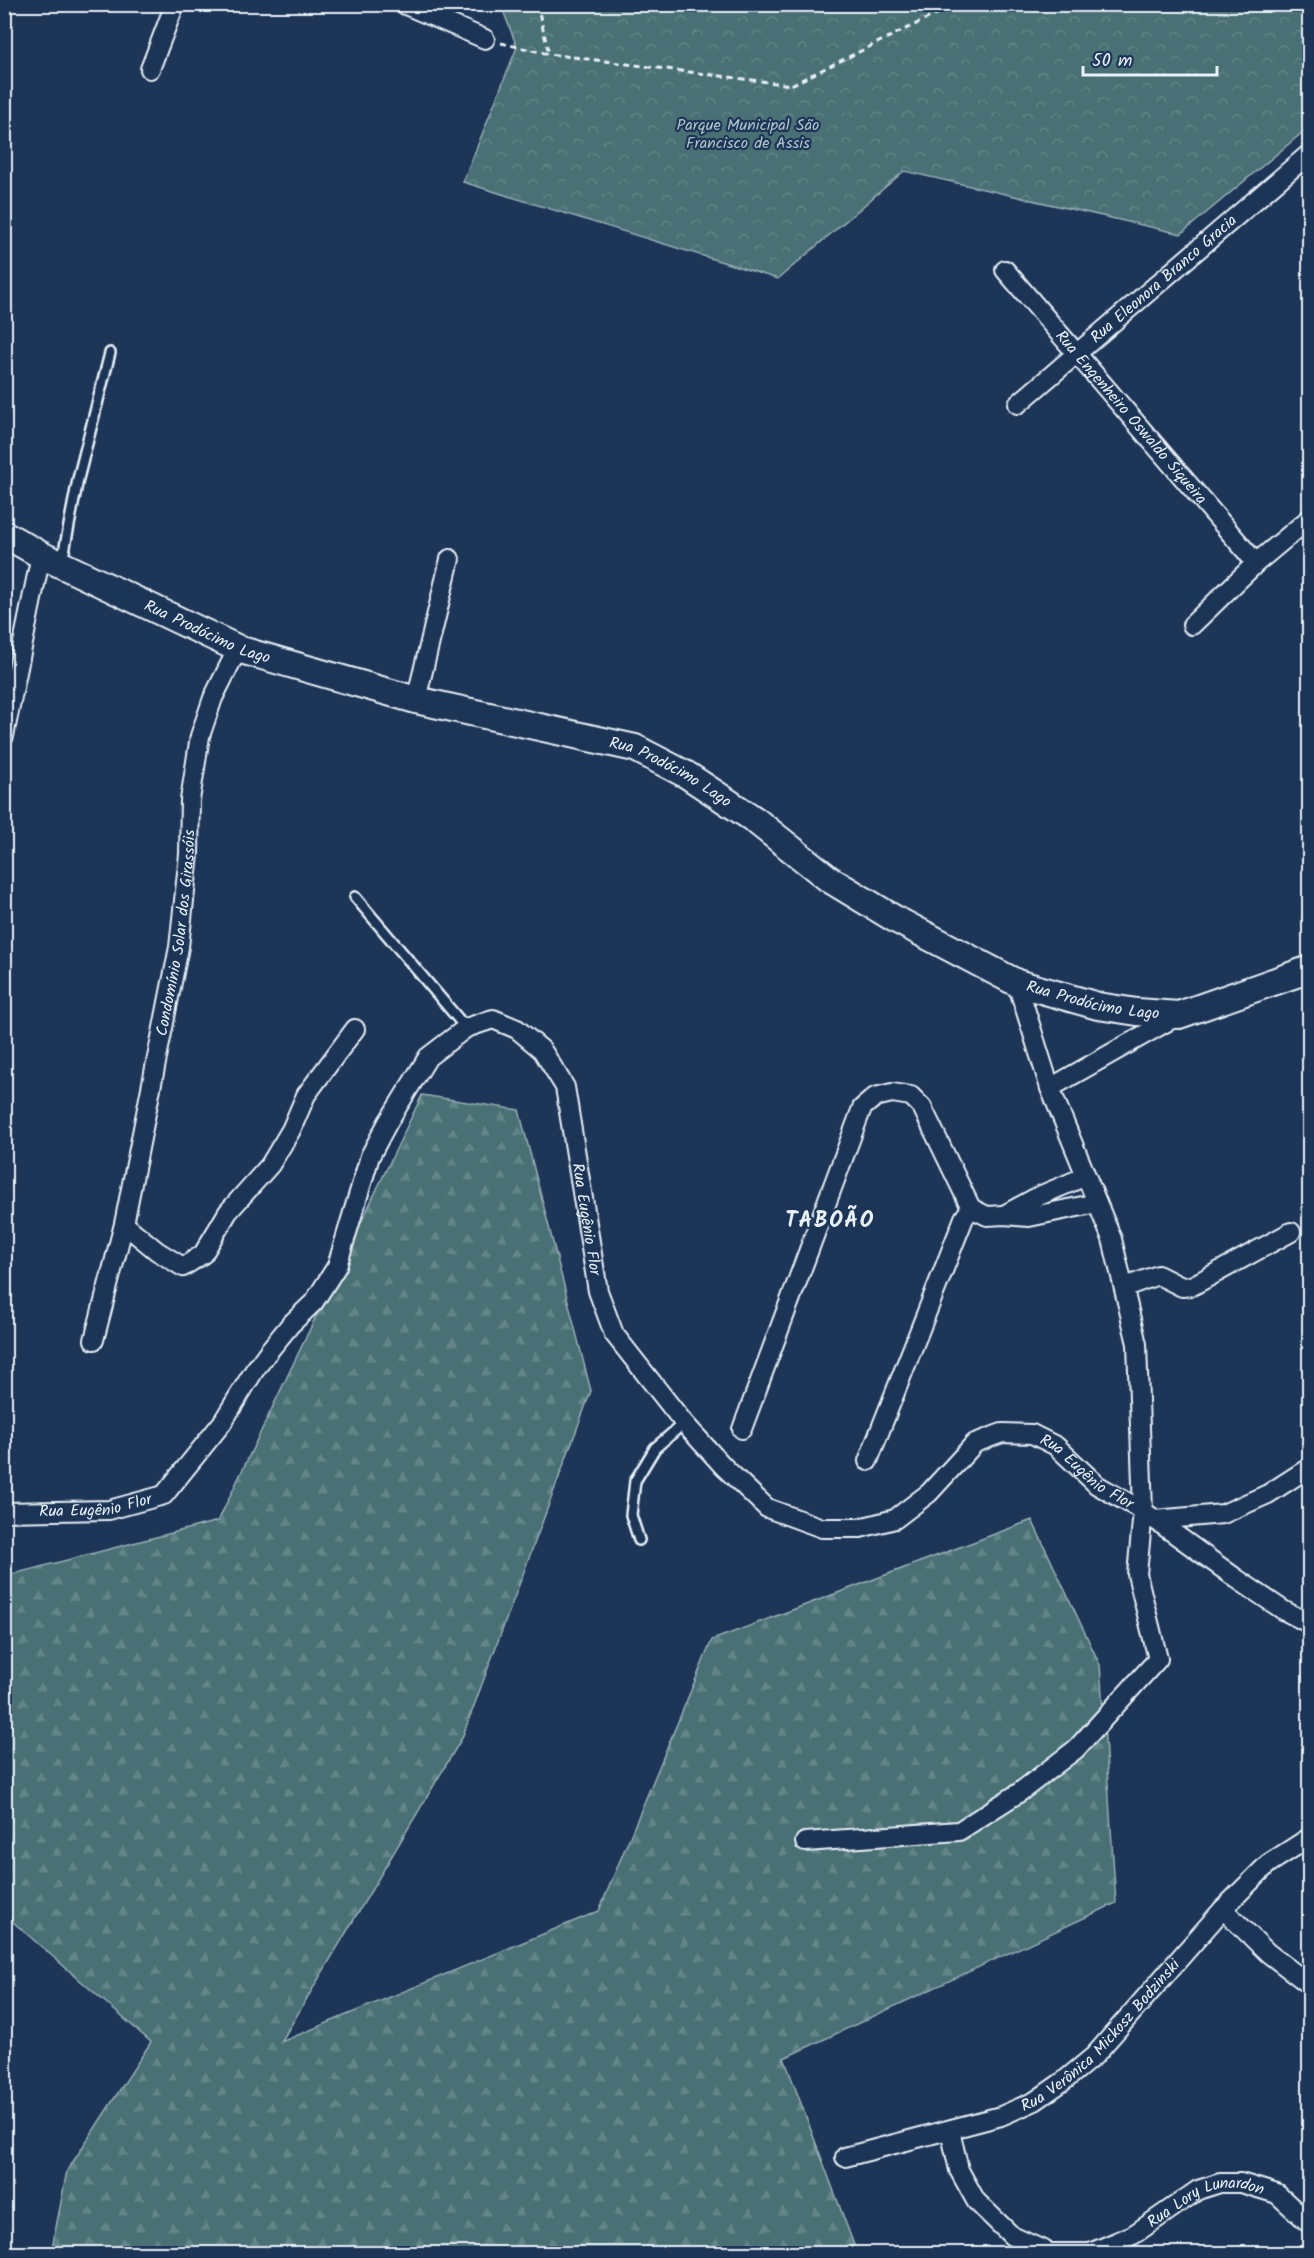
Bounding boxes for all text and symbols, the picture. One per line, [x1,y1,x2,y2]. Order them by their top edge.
scale bar [1083,39,1216,77]
text: 50 m [1092,47,1132,76]
park label: Parque Municipal São Francisco de Assis [677,113,819,156]
street label: Rua Eleonora Branco Gracia [1084,208,1243,349]
street label: Rua Engenheiro Oswaldo Siqueira [1049,325,1213,510]
street label: Rua Prodócimo Lago [140,593,273,670]
street label: Rua Prodócimo Lago [607,730,737,814]
street label: Condomínio Solar dos Girassóis [149,829,202,1038]
street label: Rua Prodócimo Lago [1023,974,1160,1026]
street label: Rua Eugênio Flor [565,1161,608,1279]
district label: TABOÃO [785,1204,875,1239]
street label: Rua Eugênio Flor [1036,1427,1140,1517]
street label: Rua Eugênio Flor [39,1486,156,1524]
street label: Rua Verônica Mickosz Bodzinski [1017,1953,1187,2118]
street label: Rua Lory Lunardon [1142,2171,1268,2234]

